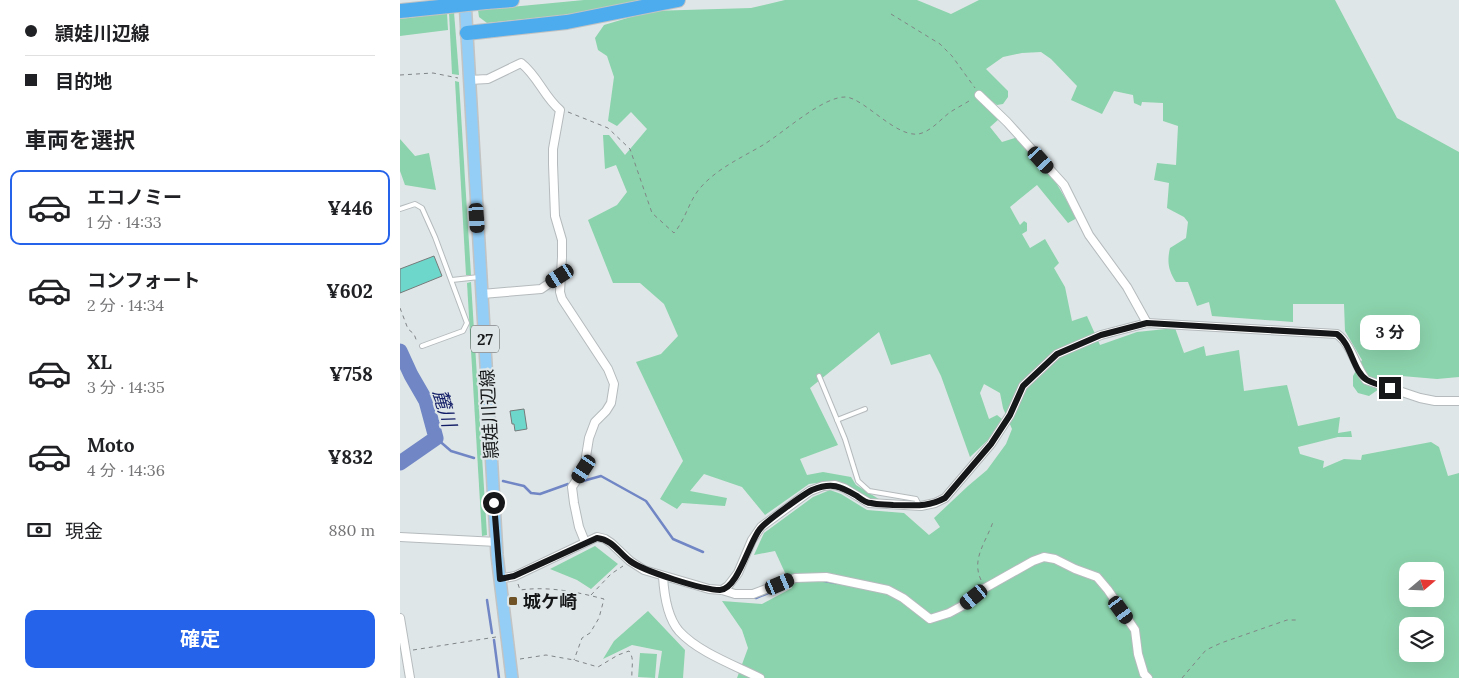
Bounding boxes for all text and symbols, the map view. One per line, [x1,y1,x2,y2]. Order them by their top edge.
text: 頴娃川辺線 [55,21,150,45]
text: 目的地 [55,69,112,93]
text: 車両を選択 [25,126,135,154]
car [1025,144,1056,176]
icon: car [27,185,72,230]
text: エコノミー [87,185,182,209]
text: ¥446 [327,196,373,220]
car [468,203,485,233]
text: 1 分 · 14:33 [87,212,162,232]
car [543,262,576,290]
icon: car [27,268,72,313]
text: コンフォート [87,268,200,292]
text: ¥602 [326,279,373,303]
text: 2 分 · 14:34 [87,295,164,315]
callout: 3 分 [1360,316,1420,350]
text: 3 分 [1375,322,1405,342]
road number: 27 [471,326,499,352]
text: XL [87,350,112,374]
icon: car [27,351,72,396]
text: ¥758 [329,362,373,386]
street label: 頴娃川辺線 [475,368,503,460]
text: 3 分 · 14:35 [87,377,165,397]
route end [1379,377,1401,399]
water label: 麓川 [428,386,462,431]
text: Moto [87,433,134,457]
icon: car [27,434,72,479]
text: ¥832 [328,445,373,469]
car [569,452,598,486]
text: 4 分 · 14:36 [87,460,165,480]
route start [483,492,505,514]
icon: cash [25,516,53,544]
text: 現金 [65,519,103,543]
text: 880 m [329,520,375,540]
north arrow [1399,562,1444,608]
map controls [1399,562,1444,662]
car [763,571,796,597]
car [957,582,990,612]
place label: 城ケ崎 [523,590,577,613]
car [1106,593,1135,627]
marker: 城ケ崎 [507,595,519,607]
button: 確定 [25,610,375,668]
button: layers [1399,617,1444,662]

